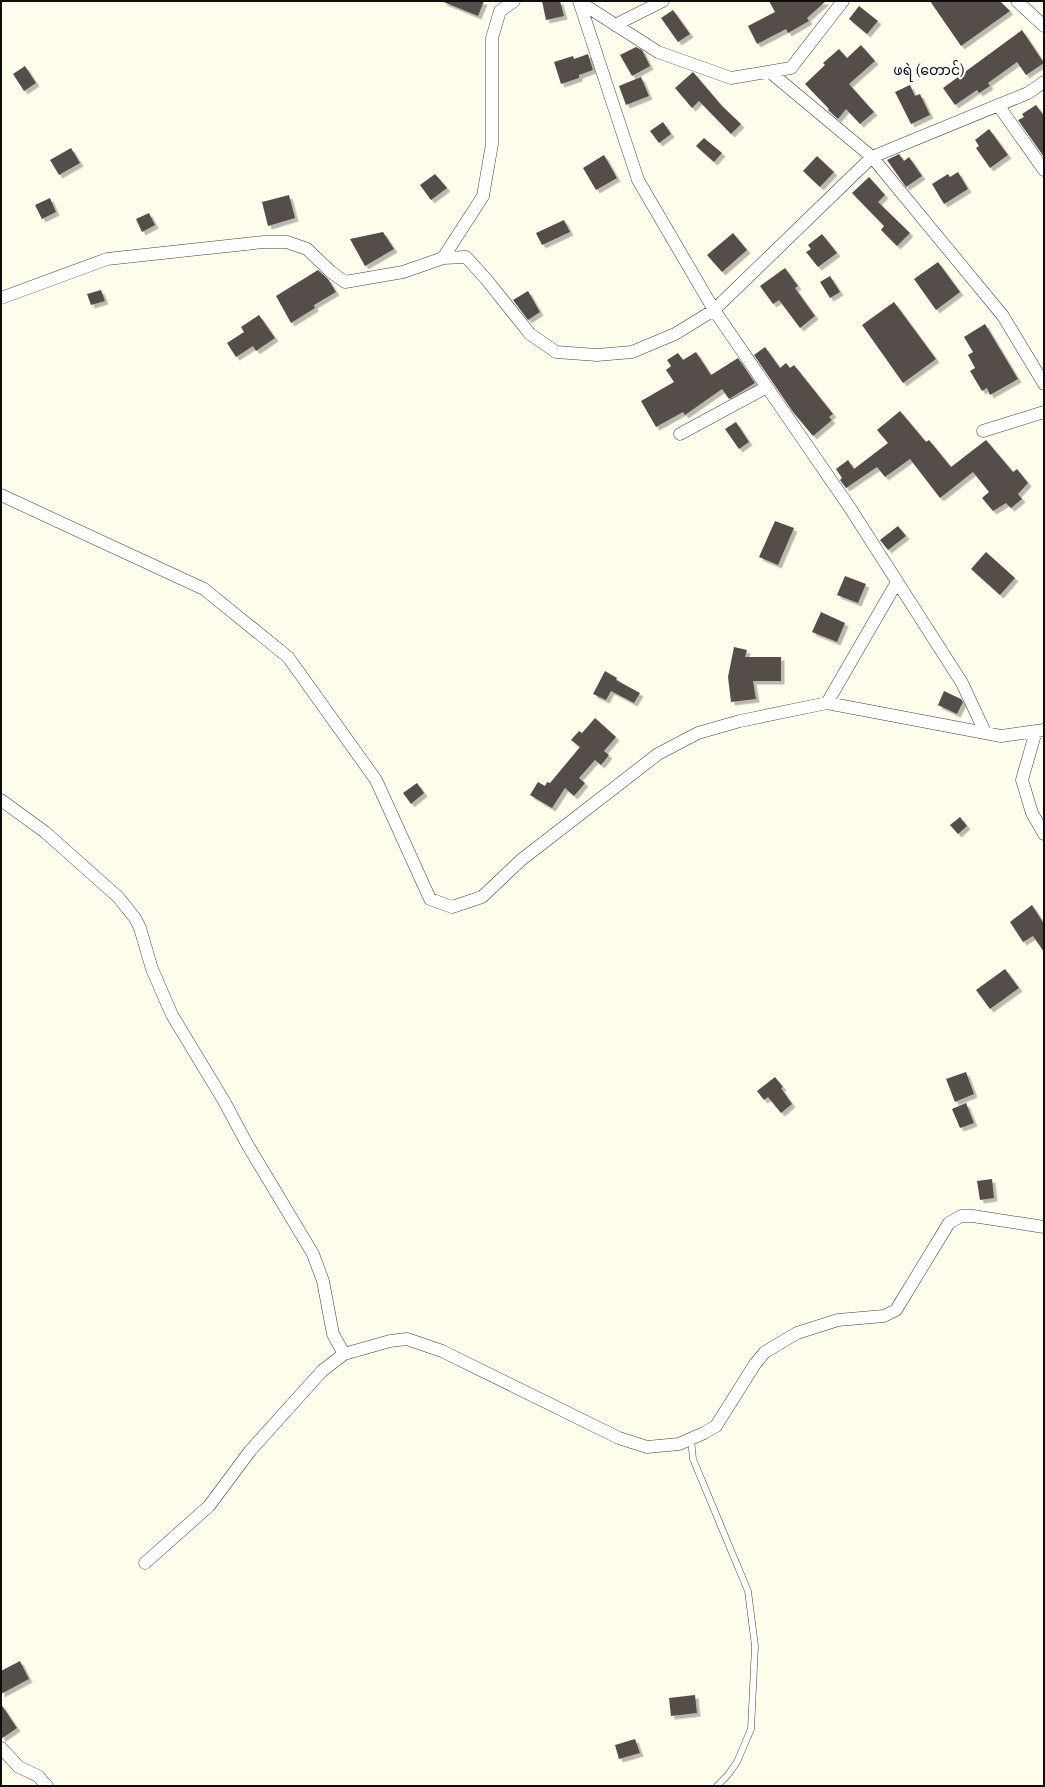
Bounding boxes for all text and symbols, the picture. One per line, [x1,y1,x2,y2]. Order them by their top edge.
district label: ဖရဲ (တောင်) [893,60,965,82]

